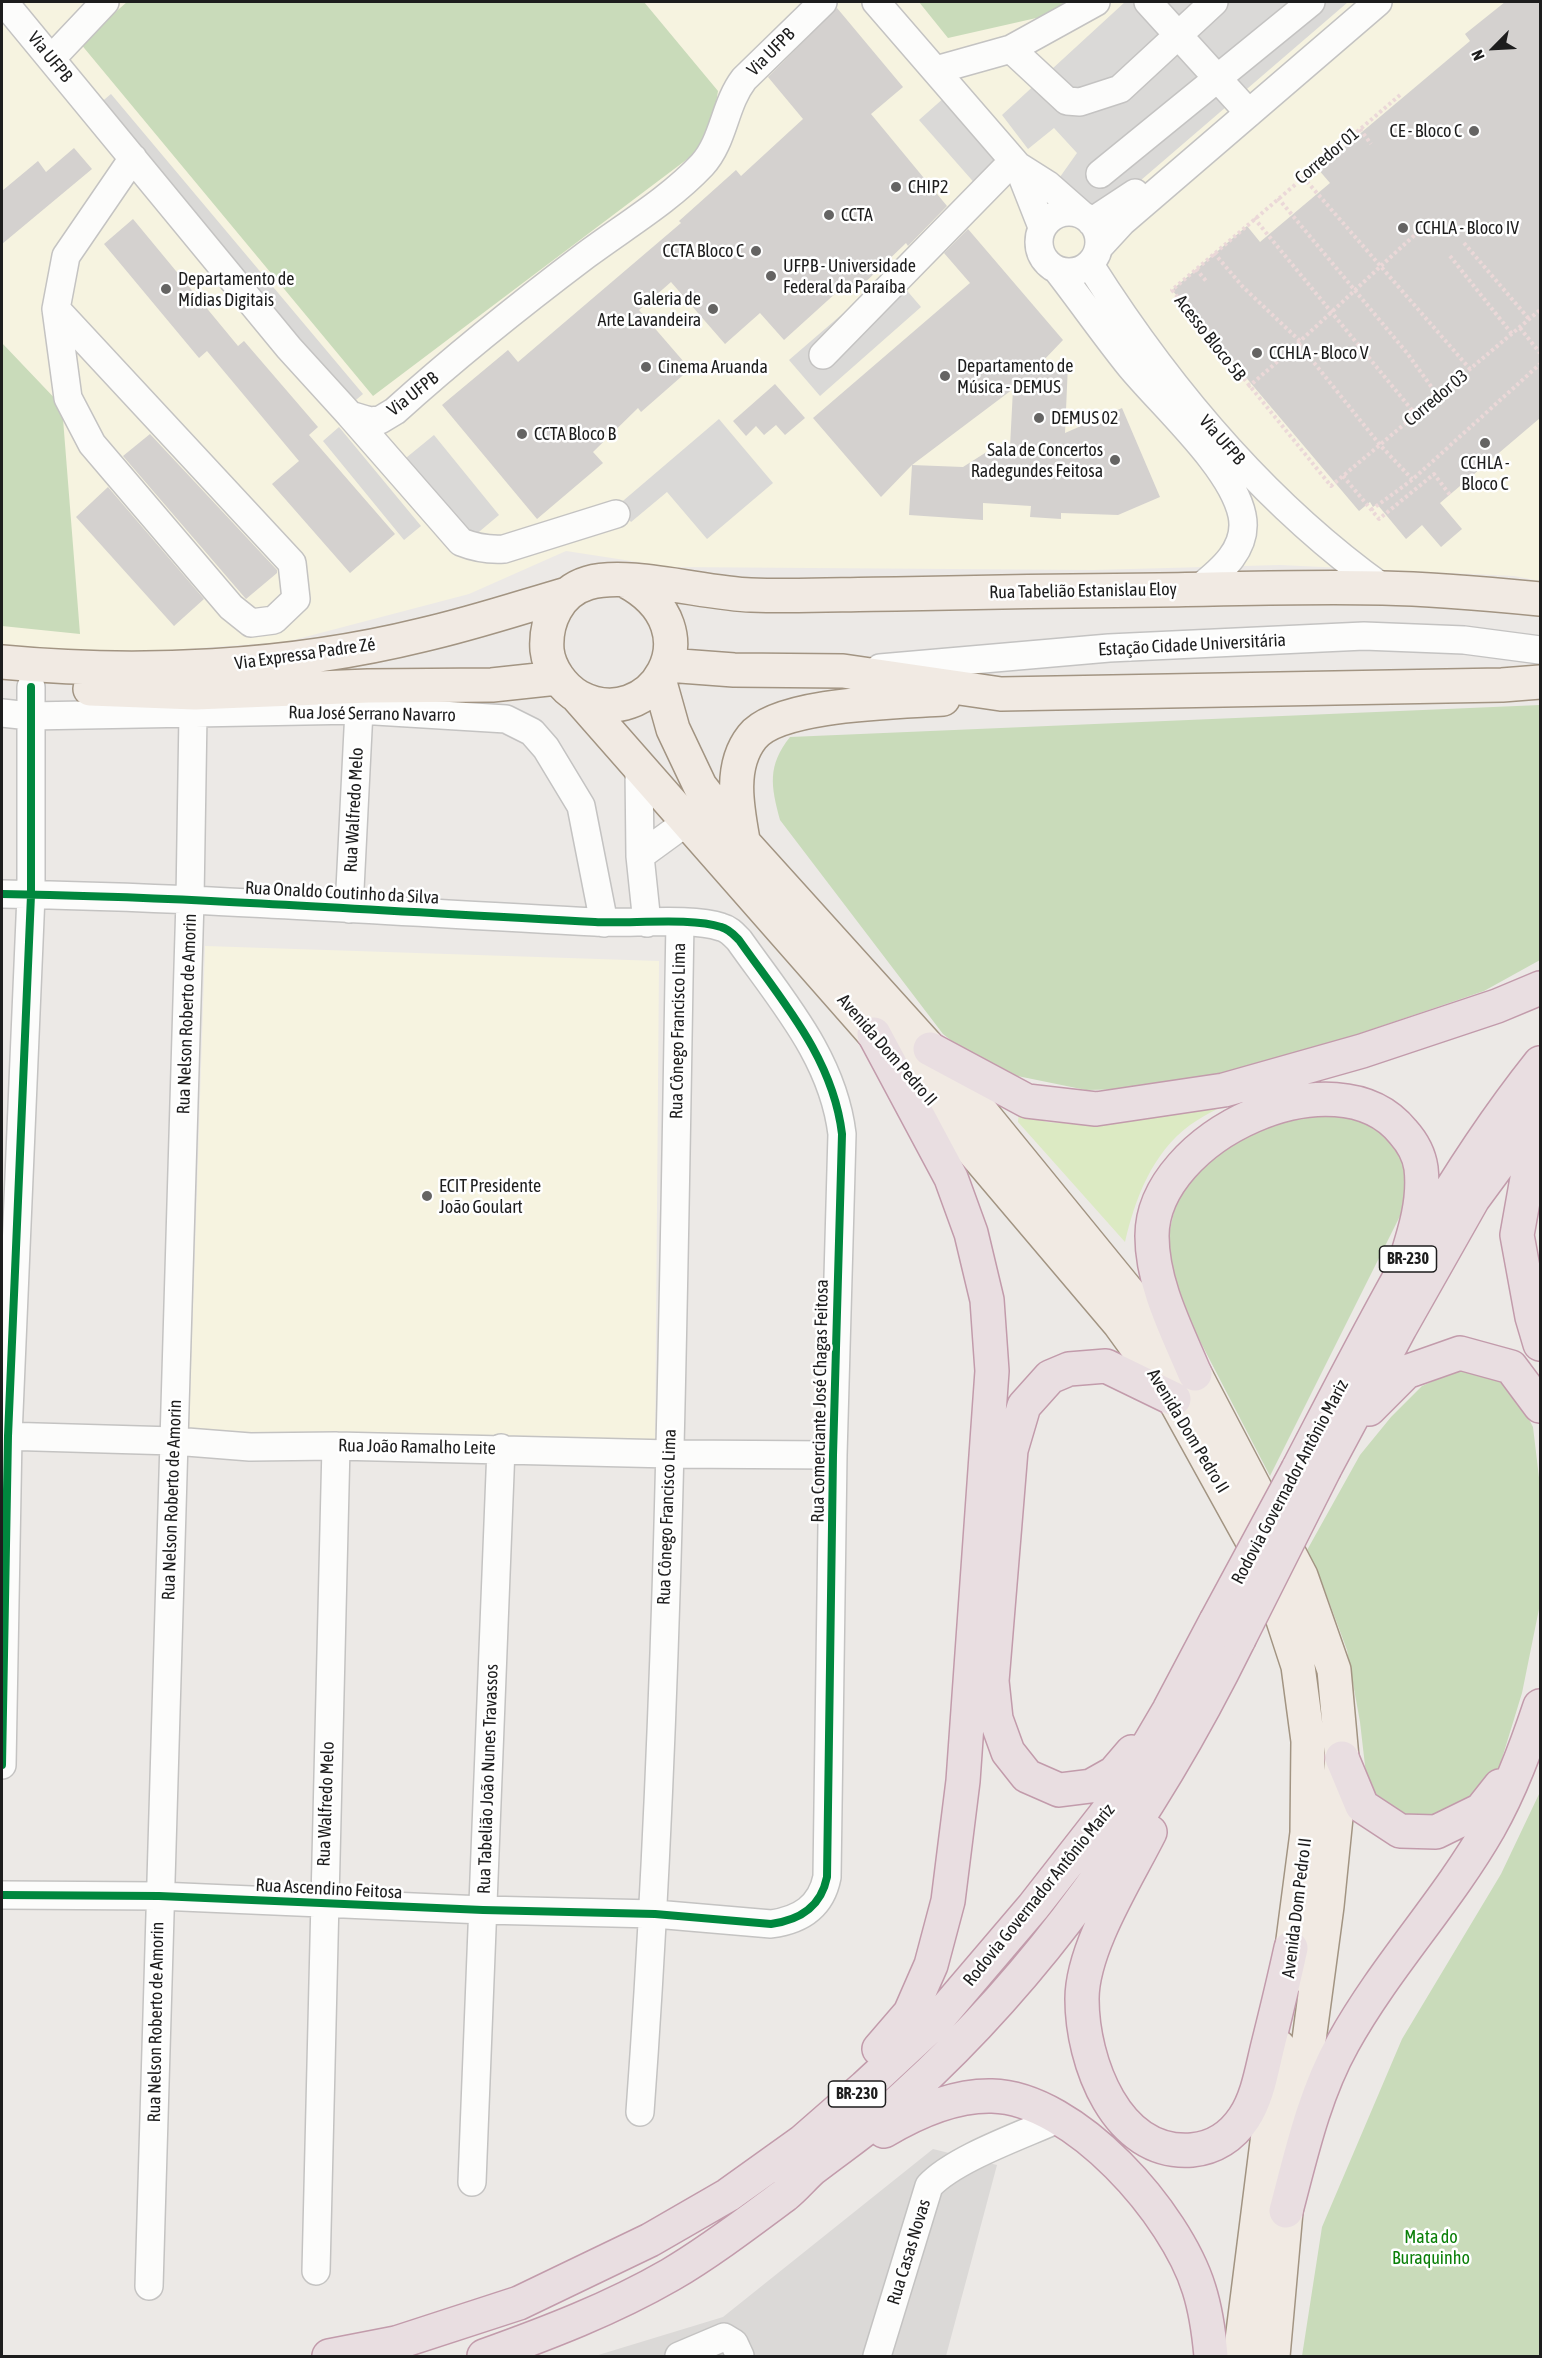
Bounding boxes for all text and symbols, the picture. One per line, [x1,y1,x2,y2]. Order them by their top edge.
north arrow [1464,18,1524,78]
street label: Via UFPB [742,23,800,81]
street label: Via UFPB [23,27,77,87]
text: N [1467,47,1488,63]
place label: CE - Bloco C [1390,120,1462,142]
street label: Corredor 01 [1291,123,1363,189]
marker: CE - Bloco C [1467,124,1481,138]
place label: CHIP2 [908,176,948,198]
marker: CHIP2 [889,180,903,194]
place label: CCTA [841,204,873,226]
marker: CCTA [822,208,836,222]
place label: CCHLA - Bloco IV [1415,217,1519,239]
marker: CCHLA - Bloco IV [1396,221,1410,235]
place label: CCTA Bloco C [662,240,744,262]
marker: CCTA Bloco C [749,244,763,258]
place label: UFPB - Universidade Federal da Paraíba [783,255,916,298]
place label: Departamento de Mídias Digitais [178,268,294,310]
marker: UFPB - Universidade Federal da Paraíba [764,269,778,283]
marker: Departamento de Mídias Digitais [159,282,173,296]
place label: Galeria de Arte Lavandeira [598,288,701,330]
street label: Acesso Bloco 5B [1170,291,1250,385]
marker: Galeria de Arte Lavandeira [706,302,720,316]
place label: CCHLA - Bloco V [1269,342,1369,364]
marker: CCHLA - Bloco V [1250,346,1264,360]
place label: Departamento de Música - DEMUS [957,355,1073,398]
place label: Cinema Aruanda [658,356,768,378]
marker: Cinema Aruanda [639,360,653,374]
street label: Corredor 03 [1400,365,1472,431]
street label: Via UFPB [383,367,443,421]
marker: Departamento de Música - DEMUS [938,369,952,383]
place label: DEMUS 02 [1051,407,1118,429]
marker: DEMUS 02 [1032,411,1046,425]
street label: Via UFPB [1194,411,1250,469]
place label: CCTA Bloco B [534,423,616,445]
marker: CCTA Bloco B [515,427,529,441]
marker: CCHLA - Bloco C [1478,436,1492,450]
place label: Sala de Concertos Radegundes Feitosa [971,439,1103,482]
place label: CCHLA - Bloco C [1460,452,1510,494]
marker: Sala de Concertos Radegundes Feitosa [1108,453,1122,467]
street label: Rua Tabelião Estanislau Eloy [989,579,1177,603]
street label: Estação Cidade Universitária [1098,629,1286,661]
street label: Via Expressa Padre Zé [233,633,377,675]
street label: Rua José Serrano Navarro [288,702,456,726]
street label: Rua Walfredo Melo [340,747,368,873]
street label: Rua Onaldo Coutinho da Silva [244,877,440,909]
street label: Rua Nelson Roberto de Amorin [173,913,201,1115]
street label: Rua Cônego Francisco Lima [666,943,690,1119]
street label: Avenida Dom Pedro II [833,990,941,1110]
place label: ECIT Presidente João Goulart [439,1175,541,1218]
marker: ECIT Presidente João Goulart [420,1189,434,1203]
road number: BR-230 [1380,1246,1436,1272]
street label: Rua Comerciante José Chagas Feitosa [807,1279,833,1523]
street label: Avenida Dom Pedro II [1142,1365,1234,1497]
street label: Rodovia Governador Antônio Mariz [1227,1376,1353,1588]
street label: Rua Nelson Roberto de Amorin [158,1399,186,1601]
street label: Rua Cônego Francisco Lima [653,1428,681,1606]
street label: Rua João Ramalho Leite [338,1435,496,1459]
street label: Rua Tabelião João Nunes Travassos [473,1664,503,1894]
street label: Rua Walfredo Melo [313,1741,339,1867]
street label: Rodovia Governador Antônio Mariz [959,1800,1119,1990]
street label: Avenida Dom Pedro II [1278,1837,1316,1979]
street label: Rua Ascendino Feitosa [255,1874,403,1904]
street label: Rua Nelson Roberto de Amorin [143,1921,169,2123]
road number: BR-230 [828,2081,886,2107]
street label: Rua Casas Novas [883,2197,935,2307]
park label: Mata do Buraquinho [1392,2226,1470,2268]

